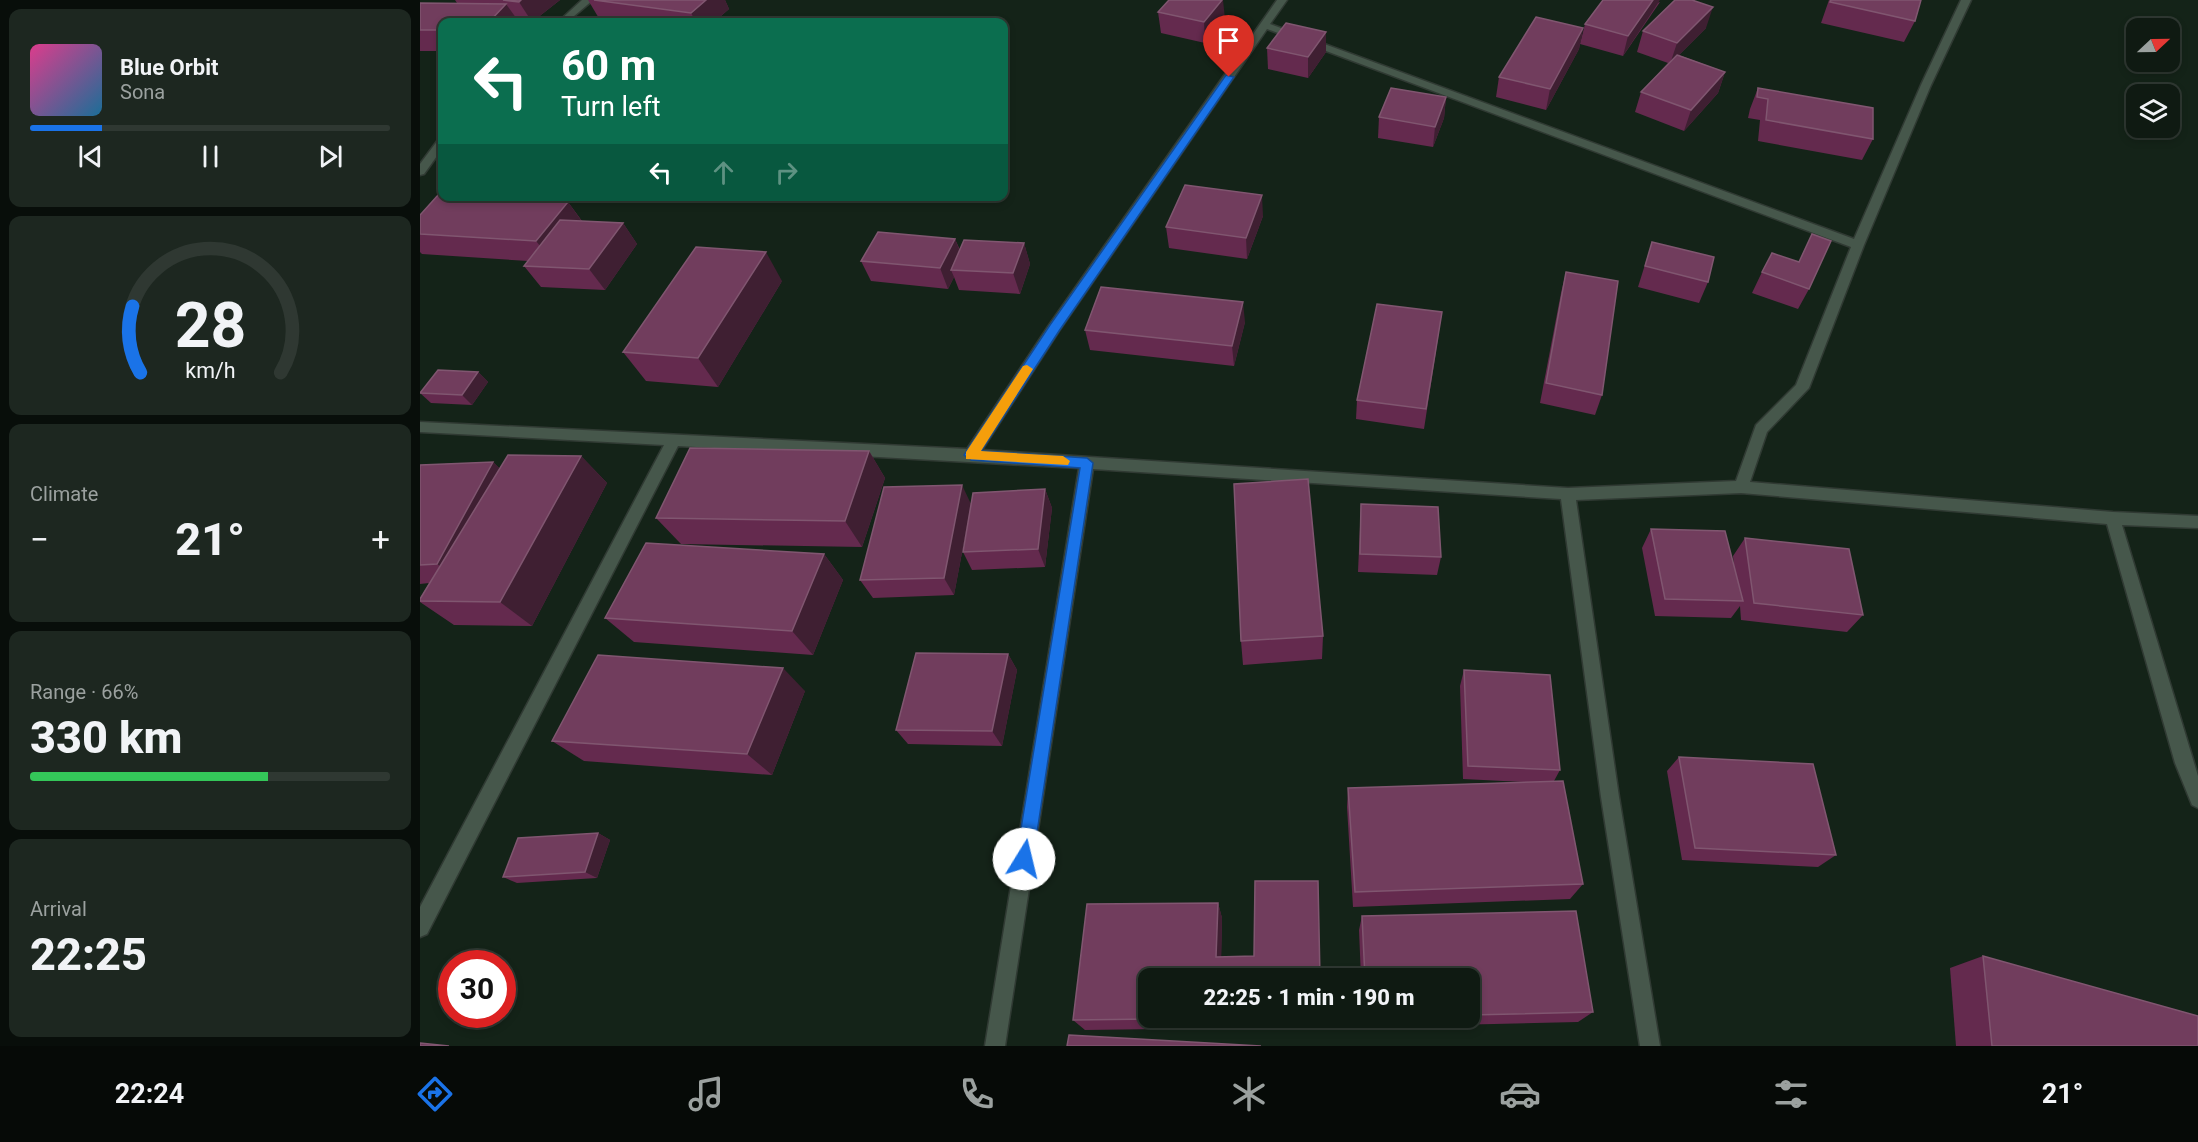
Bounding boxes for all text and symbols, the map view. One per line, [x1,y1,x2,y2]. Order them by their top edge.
pin [1203,15,1254,77]
north arrow [2126,18,2180,72]
map controls [2126,18,2180,138]
icon: arrive [1212,24,1245,57]
text: 60 m [561,41,656,90]
icon: left [462,42,540,120]
text: Blue Orbit [120,55,218,80]
text: Sona [120,80,165,104]
button: layers [2126,84,2180,138]
text: Turn left [561,91,661,123]
icon: previous [74,140,107,173]
icon: pause [194,140,227,173]
icon: next [314,140,347,173]
icon: left [644,156,677,189]
icon: ahead [707,156,740,189]
icon: right [770,156,803,189]
text: 28 [174,289,246,362]
text: km/h [185,358,235,383]
text: Climate [30,482,98,506]
text: 21° [175,513,245,566]
text: − [30,520,49,559]
text: + [371,520,390,559]
text: Range · 66% [30,680,138,704]
text: 330 km [30,711,182,764]
position arrow [992,827,1056,891]
text: Arrival [30,897,87,921]
text: 22:25 [30,928,147,981]
speed limit sign: 30 [438,950,516,1028]
text: 22:25 · 1 min · 190 m [1204,985,1414,1010]
icon: directions [414,1073,456,1115]
icon: music [685,1073,727,1115]
icon: phone [956,1073,998,1115]
icon: climate [1228,1073,1270,1115]
icon: car [1499,1073,1541,1115]
icon: filters [1770,1073,1812,1115]
text: 22:24 [115,1078,184,1110]
text: 21° [2042,1078,2083,1110]

